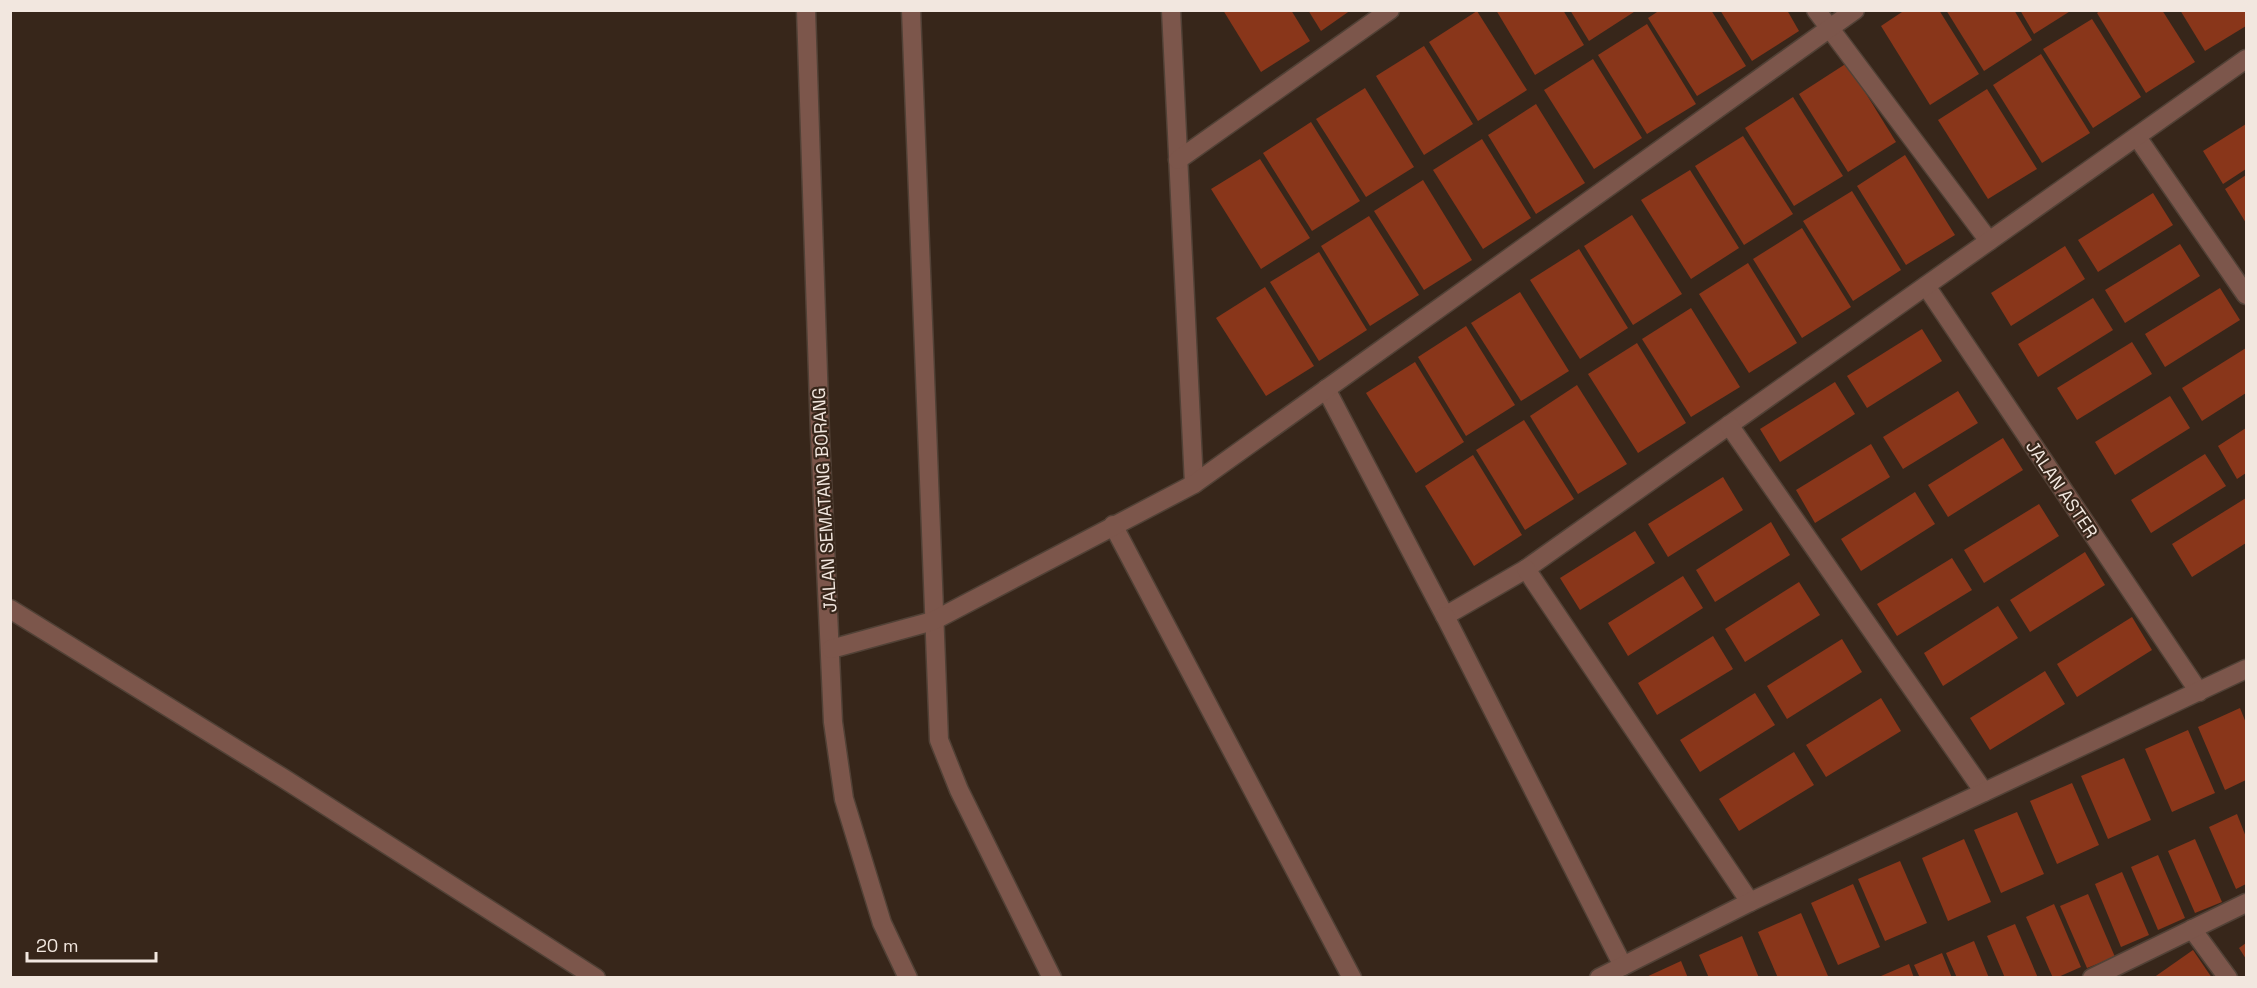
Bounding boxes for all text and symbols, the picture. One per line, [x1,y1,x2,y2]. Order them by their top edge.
street label: JALAN SEMATANG BORANG [807,387,841,613]
street label: JALAN ASTER [2021,436,2103,542]
scale bar [27,925,156,963]
text: 20 m [36,934,79,957]

